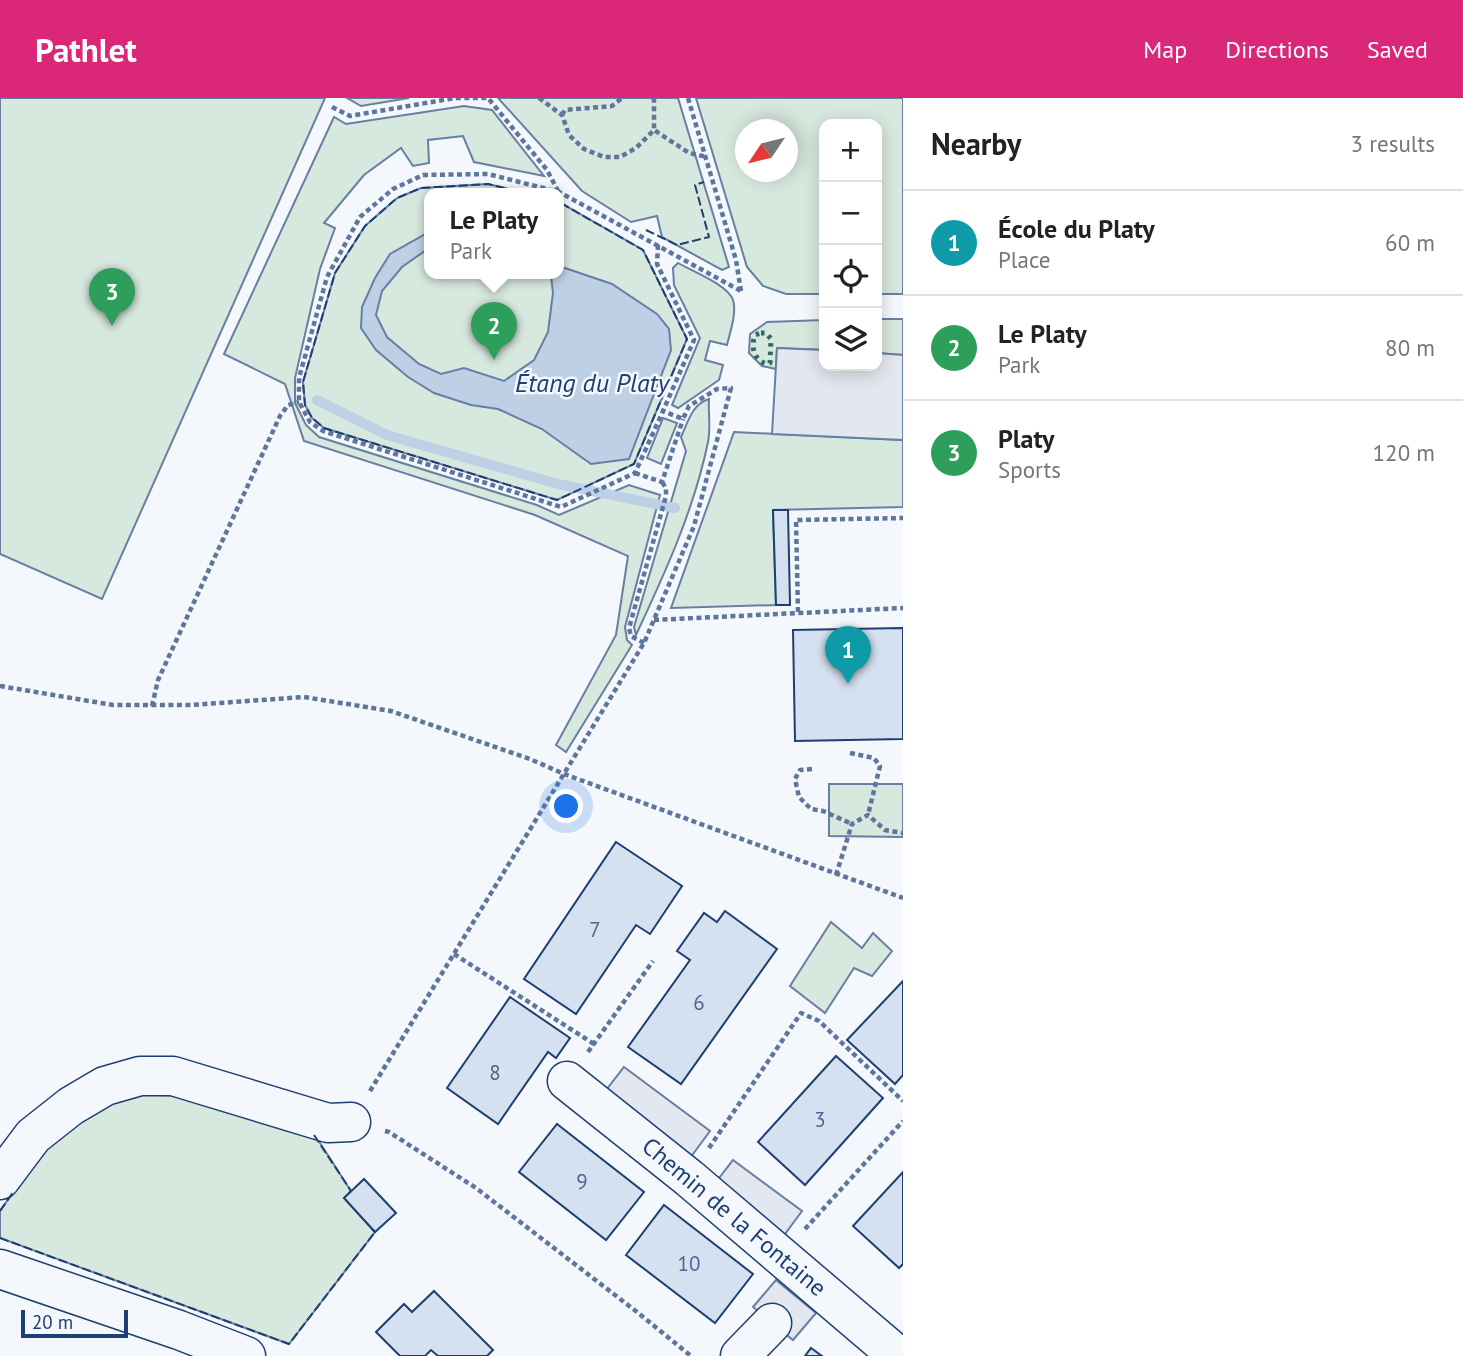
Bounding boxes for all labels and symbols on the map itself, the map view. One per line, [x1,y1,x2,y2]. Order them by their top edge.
north arrow [735,119,798,182]
pin: 3 [89,268,135,326]
pin: 2 [471,302,517,360]
water label: Étang du Platy [515,366,671,399]
pin: 1 [825,626,871,684]
your location [549,789,583,823]
house number: 7 [589,916,601,943]
house number: 6 [693,989,705,1016]
house number: 8 [489,1059,501,1086]
house number: 3 [814,1106,826,1133]
street label: Chemin de la Fontaine [636,1130,833,1303]
house number: 9 [576,1168,588,1195]
house number: 10 [678,1250,700,1277]
scale bar [21,1307,128,1339]

